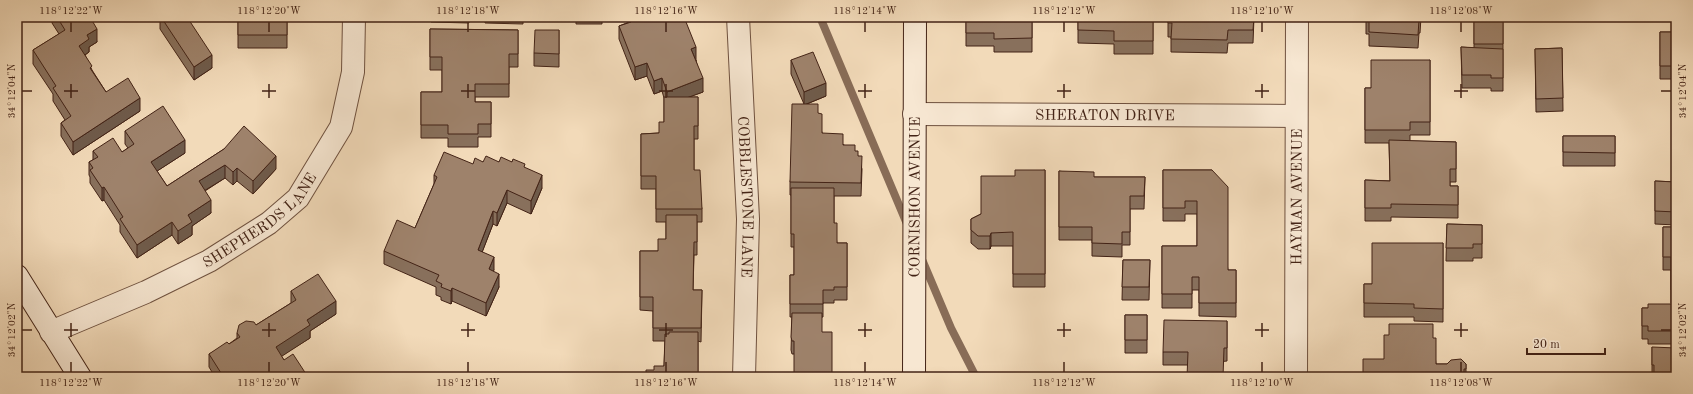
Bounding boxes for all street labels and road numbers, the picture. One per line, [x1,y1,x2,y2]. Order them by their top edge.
street label: SHERATON DRIVE [1035,109,1175,124]
street label: COBBLESTONE LANE [734,116,754,278]
street label: CORNISHON AVENUE [908,117,924,277]
street label: HAYMAN AVENUE [1290,129,1306,265]
street label: SHEPHERDS LANE [201,171,320,272]

